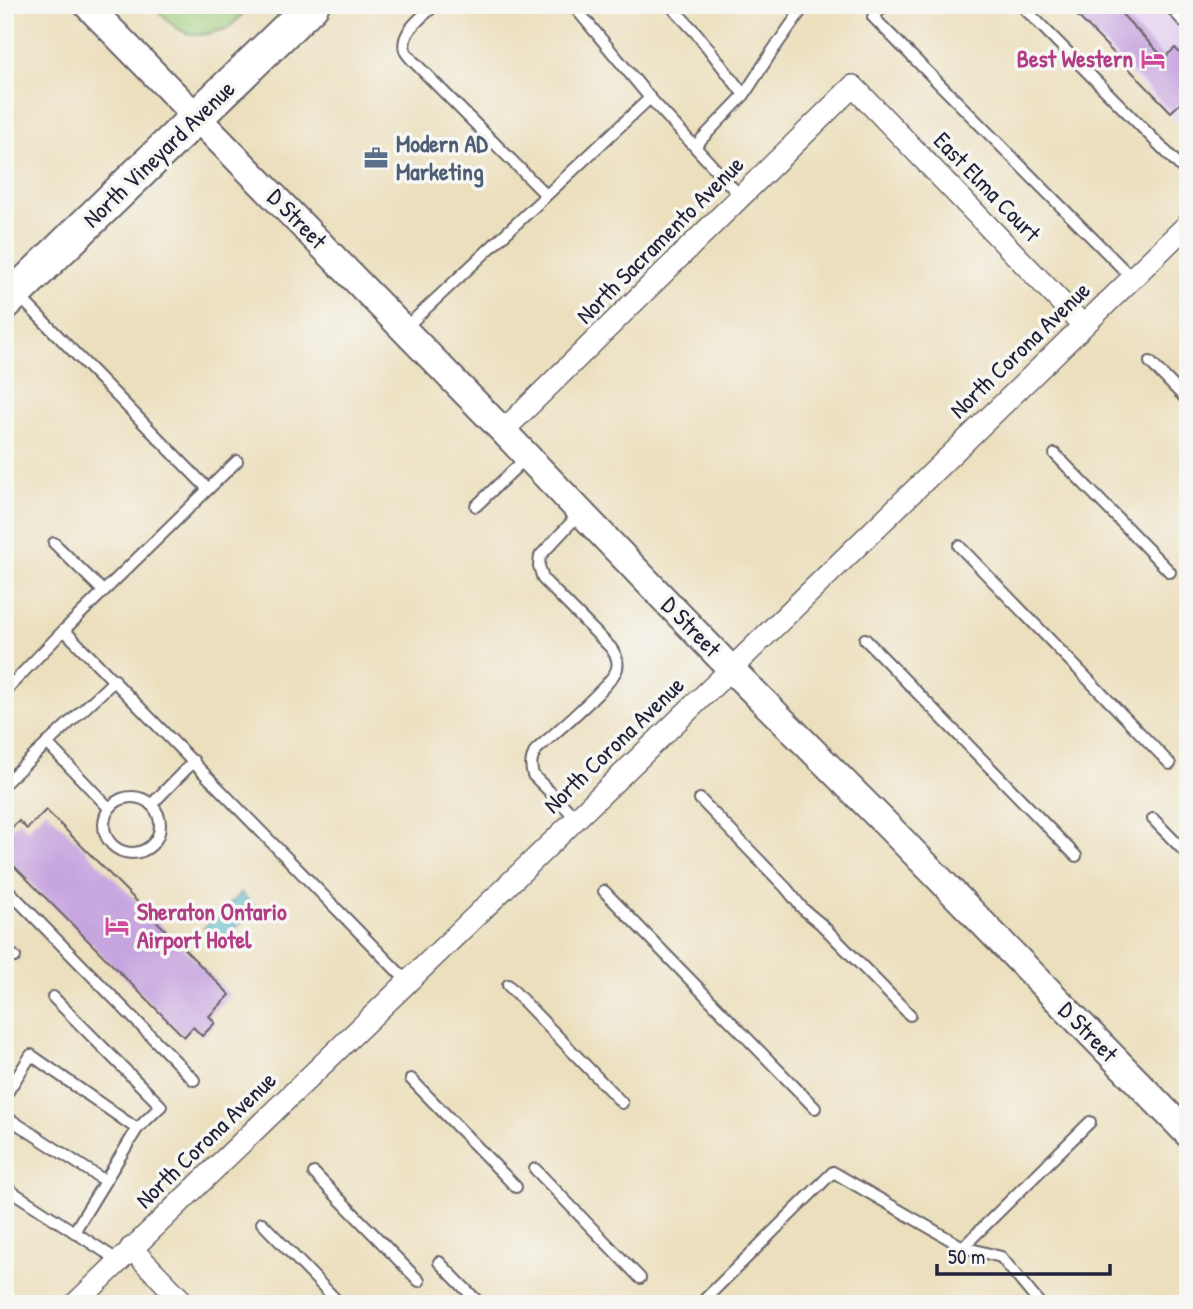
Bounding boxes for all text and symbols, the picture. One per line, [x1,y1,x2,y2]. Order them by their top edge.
place label: Best Western [1017,42,1133,74]
hotel icon: Best Western [1139,45,1167,73]
street label: North Vineyard Avenue [75,72,241,234]
street label: East Elma Court [927,124,1049,249]
place label: Modern AD Marketing [396,127,488,188]
office icon: Modern AD Marketing [362,144,390,172]
street label: North Sacramento Avenue [568,148,750,330]
street label: D Street [261,181,335,256]
street label: North Corona Avenue [942,274,1097,425]
street label: D Street [655,589,729,664]
street label: North Corona Avenue [536,669,691,820]
place label: Sheraton Ontario Airport Hotel [137,895,287,956]
hotel icon: Sheraton Ontario Airport Hotel [103,912,131,940]
street label: D Street [1052,994,1126,1069]
street label: North Corona Avenue [128,1064,283,1215]
scale bar [937,1232,1111,1276]
text: 50 m [948,1242,985,1271]

